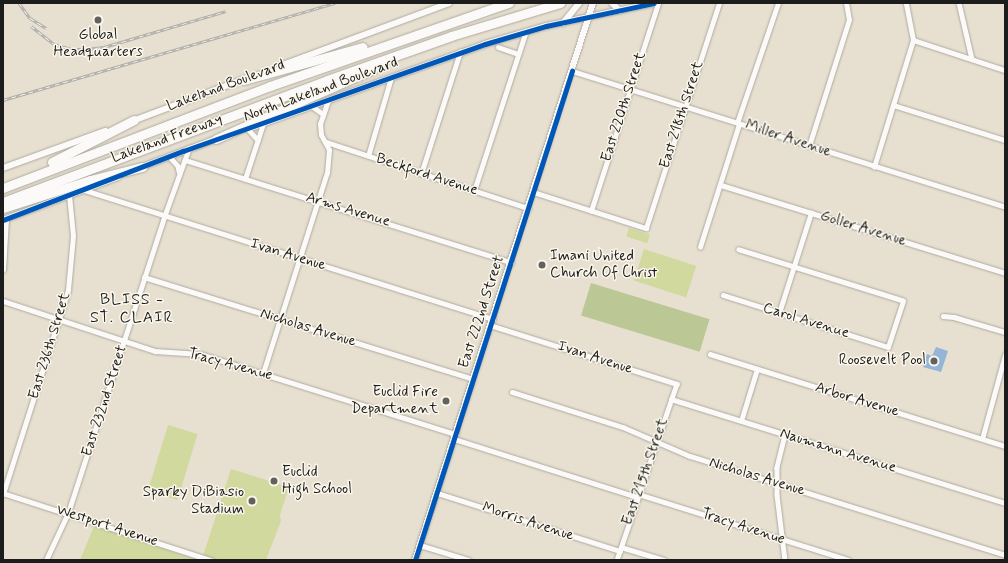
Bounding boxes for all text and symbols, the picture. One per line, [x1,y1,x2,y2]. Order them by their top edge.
marker: Global Headquarters [93,15,103,25]
place label: Global Headquarters [54,26,142,61]
street label: East 220th Street [598,50,650,164]
street label: North Lakeland Boulevard [242,54,400,126]
street label: Lakeland Boulevard [165,57,287,115]
street label: East 218th Street [656,59,708,171]
street label: Lakeland Freeway [108,110,226,168]
street label: Miller Avenue [743,117,833,161]
street label: Beckford Avenue [373,150,481,200]
street label: Arms Avenue [304,189,392,231]
street label: Goller Avenue [819,208,907,250]
street label: Ivan Avenue [246,234,330,276]
place label: Imani United Church Of Christ [550,247,661,282]
street label: East 222nd Street [455,254,509,370]
marker: Imani United Church Of Christ [537,260,547,270]
street label: East 236th Street [25,290,75,402]
district label: BLISS - ST. CLAIR [89,290,175,328]
street label: Carol Avenue [763,300,849,342]
street label: Nicholas Avenue [256,304,360,352]
street label: Ivan Avenue [553,337,637,379]
street label: East 232nd Street [79,343,131,459]
street label: Tracy Avenue [187,345,273,385]
place label: Roosevelt Pool [841,352,926,370]
marker: Roosevelt Pool [929,356,939,366]
street label: Arbor Avenue [812,378,902,422]
place label: Euclid Fire Department [351,383,438,418]
marker: Euclid Fire Department [441,396,451,406]
street label: East 215th Street [619,416,673,528]
street label: Naumann Avenue [780,425,896,477]
street label: Nicholas Avenue [705,453,809,501]
place label: Euclid High School [282,463,352,498]
marker: Euclid High School [269,476,279,486]
place label: Sparky DiBiasio Stadium [144,483,244,518]
marker: Sparky DiBiasio Stadium [247,496,257,506]
street label: Morris Avenue [481,499,575,545]
street label: Westport Avenue [53,501,161,551]
street label: Tracy Avenue [700,505,786,549]

